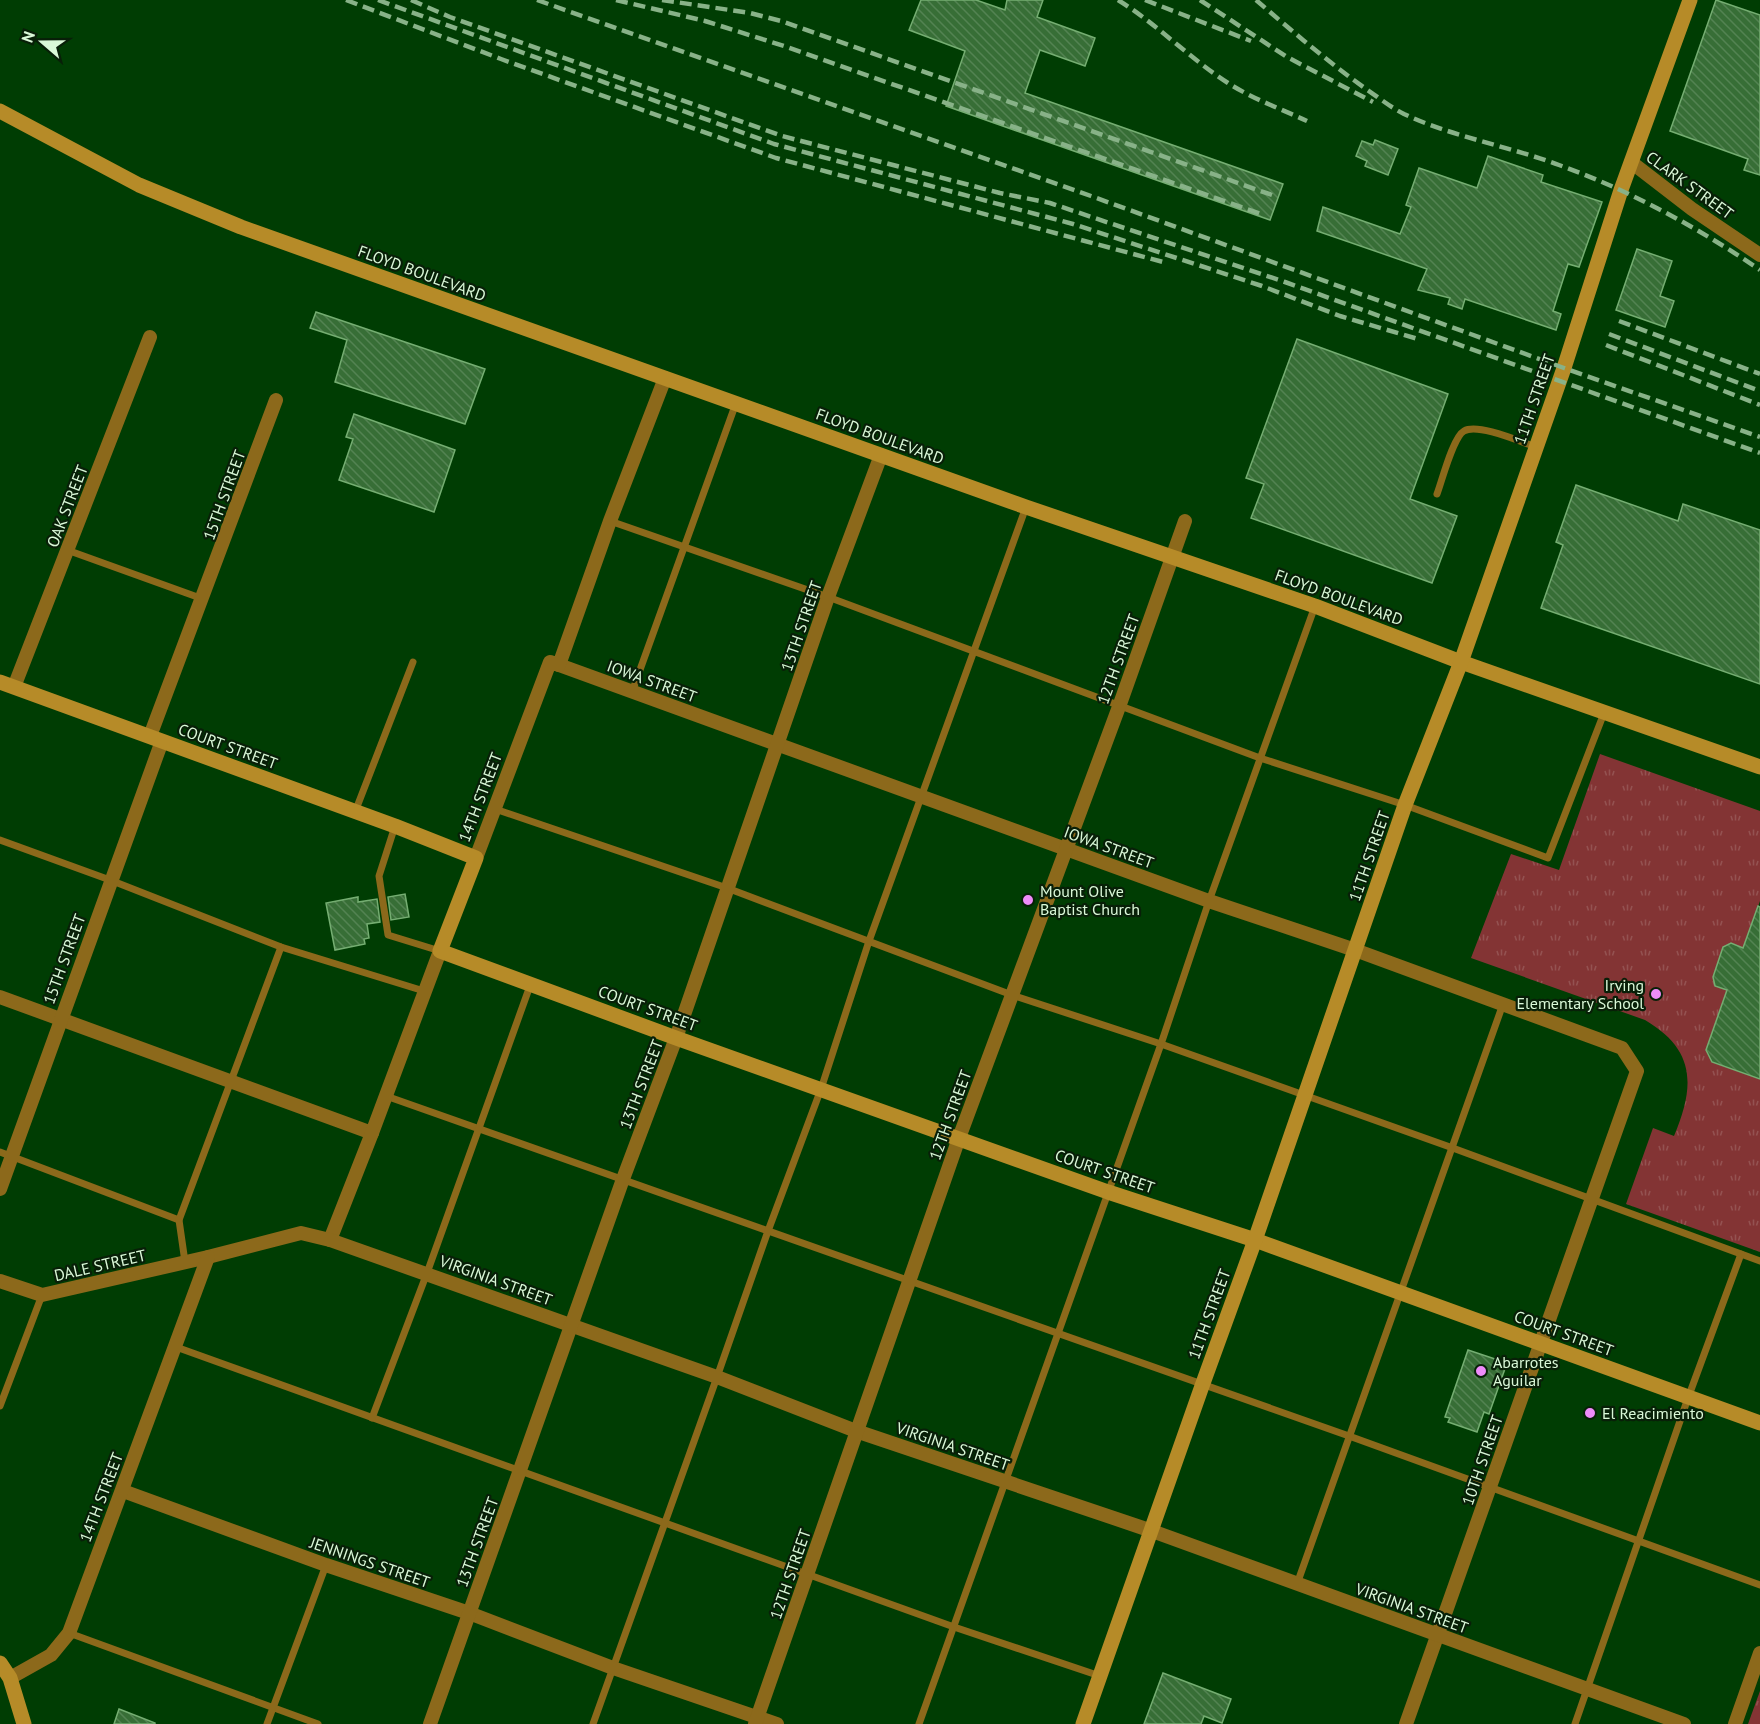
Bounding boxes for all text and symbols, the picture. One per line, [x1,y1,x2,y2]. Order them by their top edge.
north arrow [12,12,72,72]
text: N [17,29,39,45]
street label: CLARK STREET [1643,147,1738,223]
street label: FLOYD BOULEVARD [355,241,489,305]
street label: 11TH STREET [1509,351,1559,447]
street label: FLOYD BOULEVARD [813,404,947,468]
street label: 15TH STREET [198,447,250,543]
street label: OAK STREET [42,462,92,550]
street label: FLOYD BOULEVARD [1272,565,1406,629]
street label: 13TH STREET [776,578,826,674]
street label: 12TH STREET [1092,611,1144,707]
street label: IOWA STREET [604,656,700,707]
street label: COURT STREET [176,719,280,773]
street label: 14TH STREET [454,749,506,845]
street label: 11TH STREET [1344,808,1394,904]
street label: IOWA STREET [1061,822,1157,873]
place label: Mount Olive Baptist Church [1040,881,1140,919]
marker: Mount Olive Baptist Church [1021,893,1035,907]
street label: 15TH STREET [38,911,90,1007]
place label: Irving Elementary School [1517,975,1644,1013]
street label: COURT STREET [596,981,700,1035]
marker: Irving Elementary School [1649,987,1663,1001]
street label: 13TH STREET [615,1036,667,1132]
street label: 12TH STREET [924,1067,976,1163]
street label: COURT STREET [1053,1145,1158,1197]
street label: DALE STREET [52,1245,148,1285]
street label: VIRGINIA STREET [436,1250,555,1310]
street label: 11TH STREET [1183,1266,1235,1362]
street label: COURT STREET [1512,1306,1616,1360]
place label: Abarrotes Aguilar [1493,1352,1559,1390]
marker: Abarrotes Aguilar [1474,1364,1488,1378]
place label: El Reacimiento [1602,1403,1704,1423]
marker: El Reacimiento [1583,1406,1597,1420]
street label: 10TH STREET [1457,1412,1507,1508]
street label: VIRGINIA STREET [893,1417,1012,1475]
street label: 14TH STREET [75,1449,127,1545]
street label: 13TH STREET [451,1494,503,1590]
street label: 12TH STREET [765,1526,815,1622]
street label: JENNINGS STREET [306,1532,433,1592]
street label: VIRGINIA STREET [1352,1578,1471,1638]

